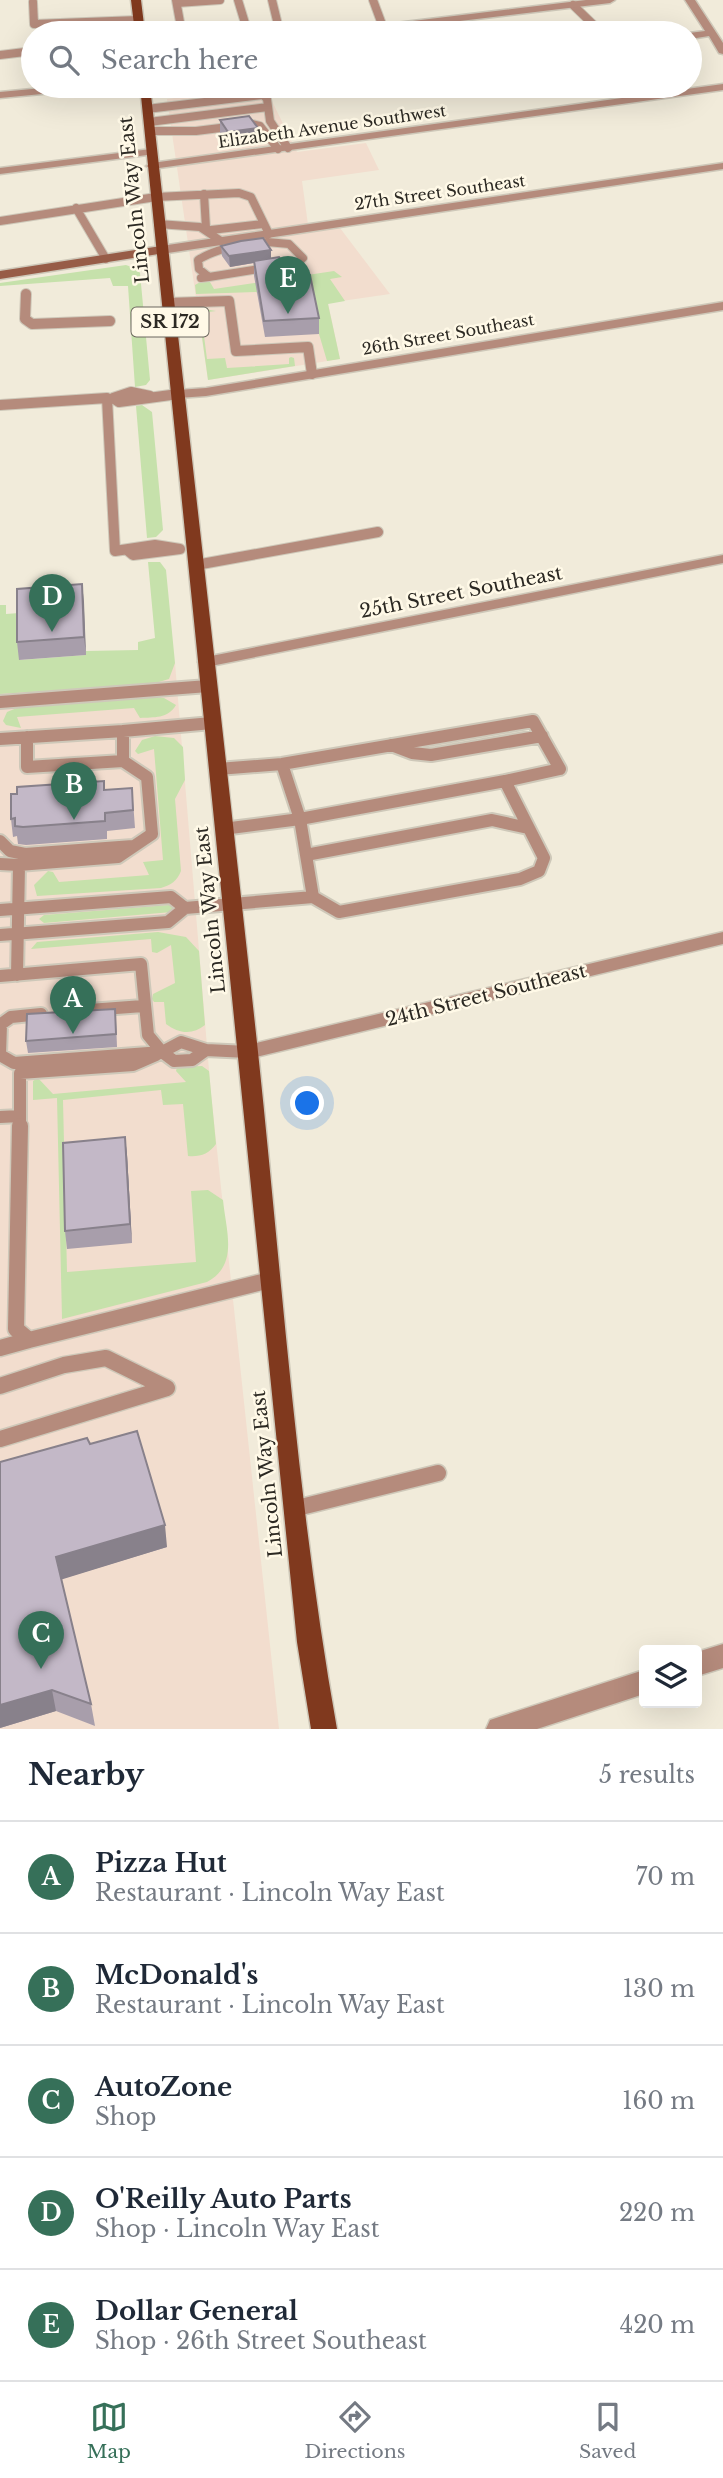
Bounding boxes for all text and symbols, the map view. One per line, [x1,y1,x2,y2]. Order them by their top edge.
search box [21,21,702,98]
icon: search [45,41,83,79]
text: Search here [101,44,258,76]
street label: Elizabeth Avenue Southwest [217,100,447,152]
street label: Lincoln Way East [114,114,154,285]
street label: 27th Street Southeast [353,170,527,214]
pin: E [265,256,311,314]
road number: SR 172 [132,308,208,336]
street label: 26th Street Southeast [360,309,536,359]
street label: 25th Street Southeast [358,561,565,623]
pin: D [29,574,75,632]
pin: B [51,762,97,820]
street label: Lincoln Way East [190,824,230,995]
street label: 24th Street Southeast [383,959,590,1031]
pin: A [50,976,96,1034]
your location [290,1086,324,1120]
street label: Lincoln Way East [247,1388,287,1559]
pin: C [18,1611,64,1669]
map controls [639,1645,702,1708]
button: layers [639,1645,702,1708]
text: Nearby [28,1756,144,1793]
text: 5 results [599,1761,695,1789]
text: Pizza Hut [95,1847,227,1879]
text: A [42,1863,60,1891]
text: 70 m [636,1863,695,1891]
text: Restaurant · Lincoln Way East [95,1879,445,1907]
text: McDonald's [95,1959,258,1991]
text: B [42,1975,60,2003]
text: 130 m [623,1975,695,2003]
text: Restaurant · Lincoln Way East [95,1991,445,2019]
text: AutoZone [95,2071,232,2103]
text: C [42,2087,60,2115]
text: 160 m [622,2087,695,2115]
text: Shop [95,2103,156,2131]
text: O'Reilly Auto Parts [95,2183,352,2215]
text: D [40,2199,62,2227]
text: 220 m [619,2199,695,2227]
text: Shop · Lincoln Way East [95,2215,379,2243]
text: Dollar General [95,2295,298,2327]
text: E [42,2311,60,2339]
text: 420 m [620,2311,695,2339]
text: Shop · 26th Street Southeast [95,2327,427,2355]
tab: Map [87,2398,131,2463]
tab: Directions [304,2398,405,2463]
tab: Saved [579,2398,636,2463]

